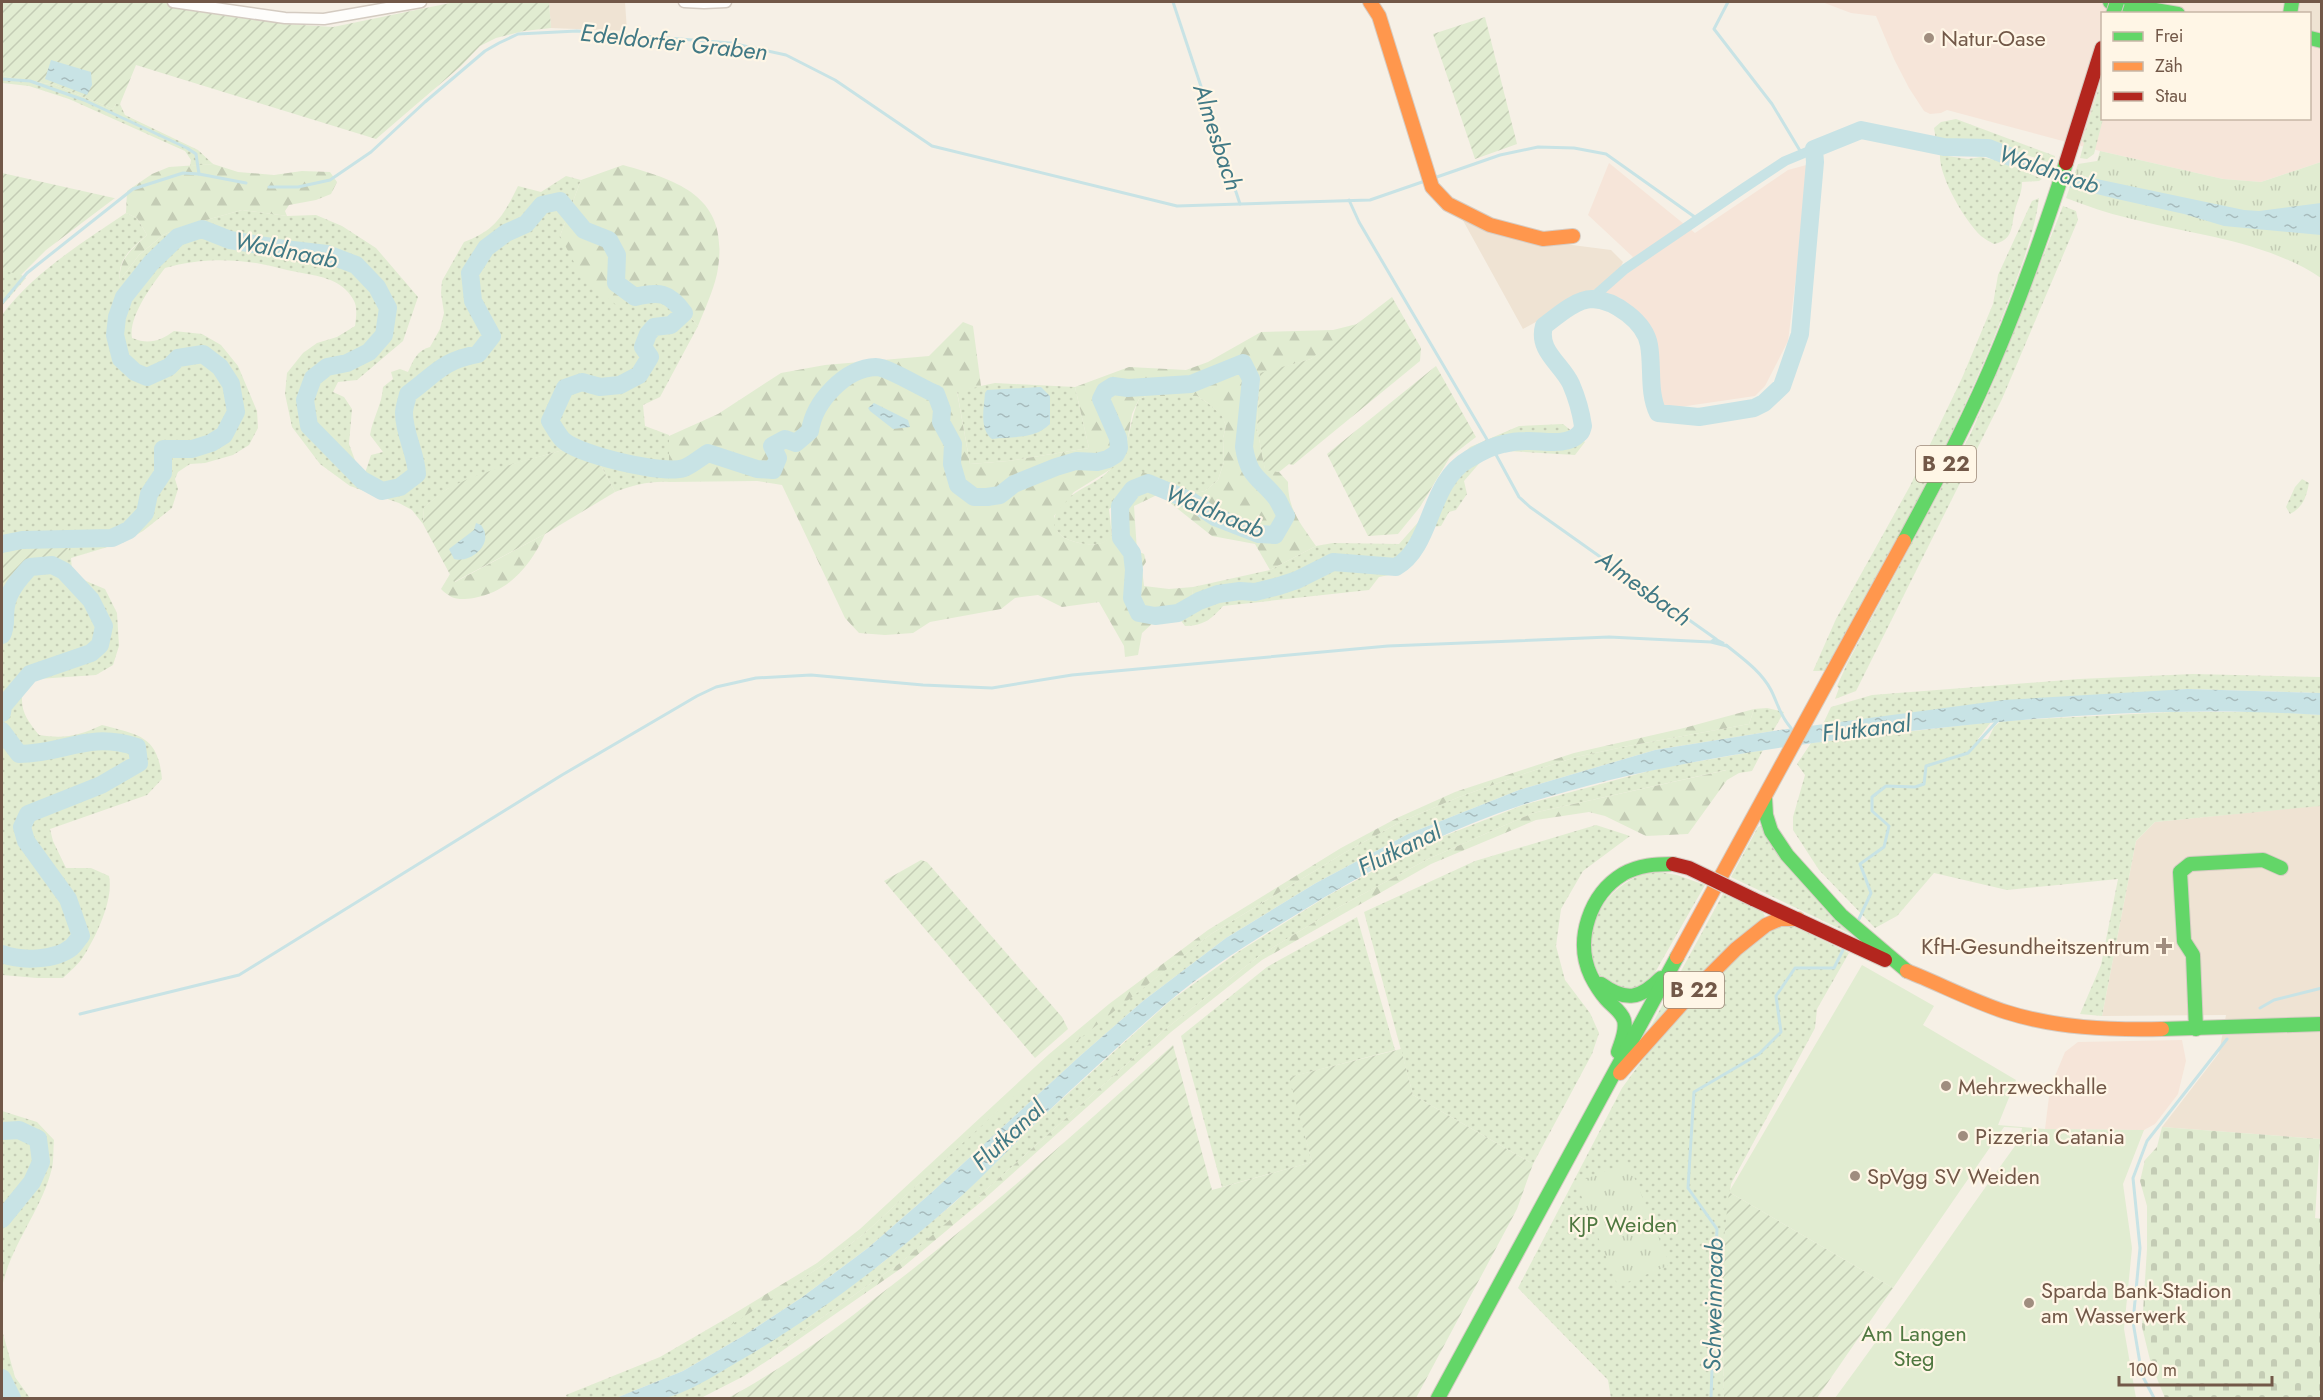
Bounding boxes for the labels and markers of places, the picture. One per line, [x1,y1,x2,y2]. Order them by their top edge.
place label: Natur-Oase [1941,22,2046,54]
marker: Natur-Oase [1922,31,1936,45]
place label: KfH-Gesundheitszentrum [1921,930,2150,962]
marker: KfH-Gesundheitszentrum [2155,937,2173,955]
place label: Mehrzweckhalle [1958,1070,2107,1102]
marker: Mehrzweckhalle [1939,1079,1953,1093]
place label: Pizzeria Catania [1975,1120,2125,1152]
marker: Pizzeria Catania [1956,1129,1970,1143]
place label: SpVgg SV Weiden [1867,1160,2040,1192]
marker: SpVgg SV Weiden [1848,1169,1862,1183]
place label: Sparda Bank-Stadion am Wasserwerk [2041,1274,2232,1331]
marker: Sparda Bank-Stadion am Wasserwerk [2022,1296,2036,1310]

